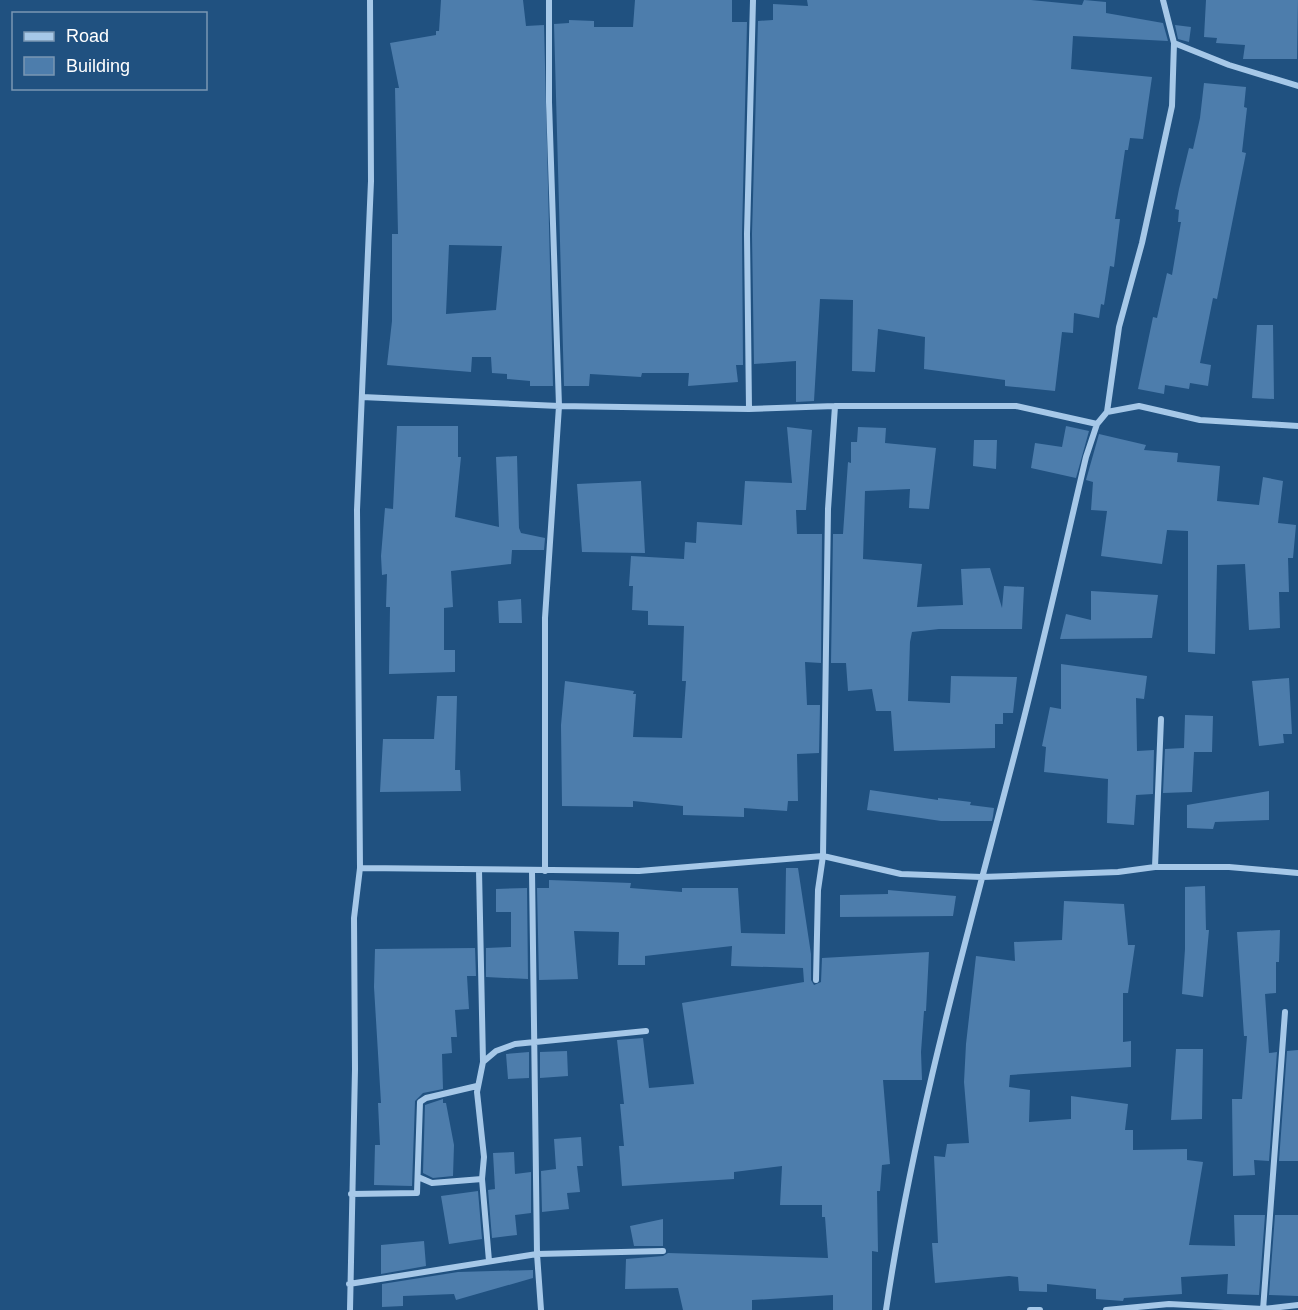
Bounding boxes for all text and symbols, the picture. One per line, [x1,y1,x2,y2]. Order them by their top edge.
legend [12,12,207,90]
text: Road [66,26,109,46]
text: Building [66,56,130,76]

